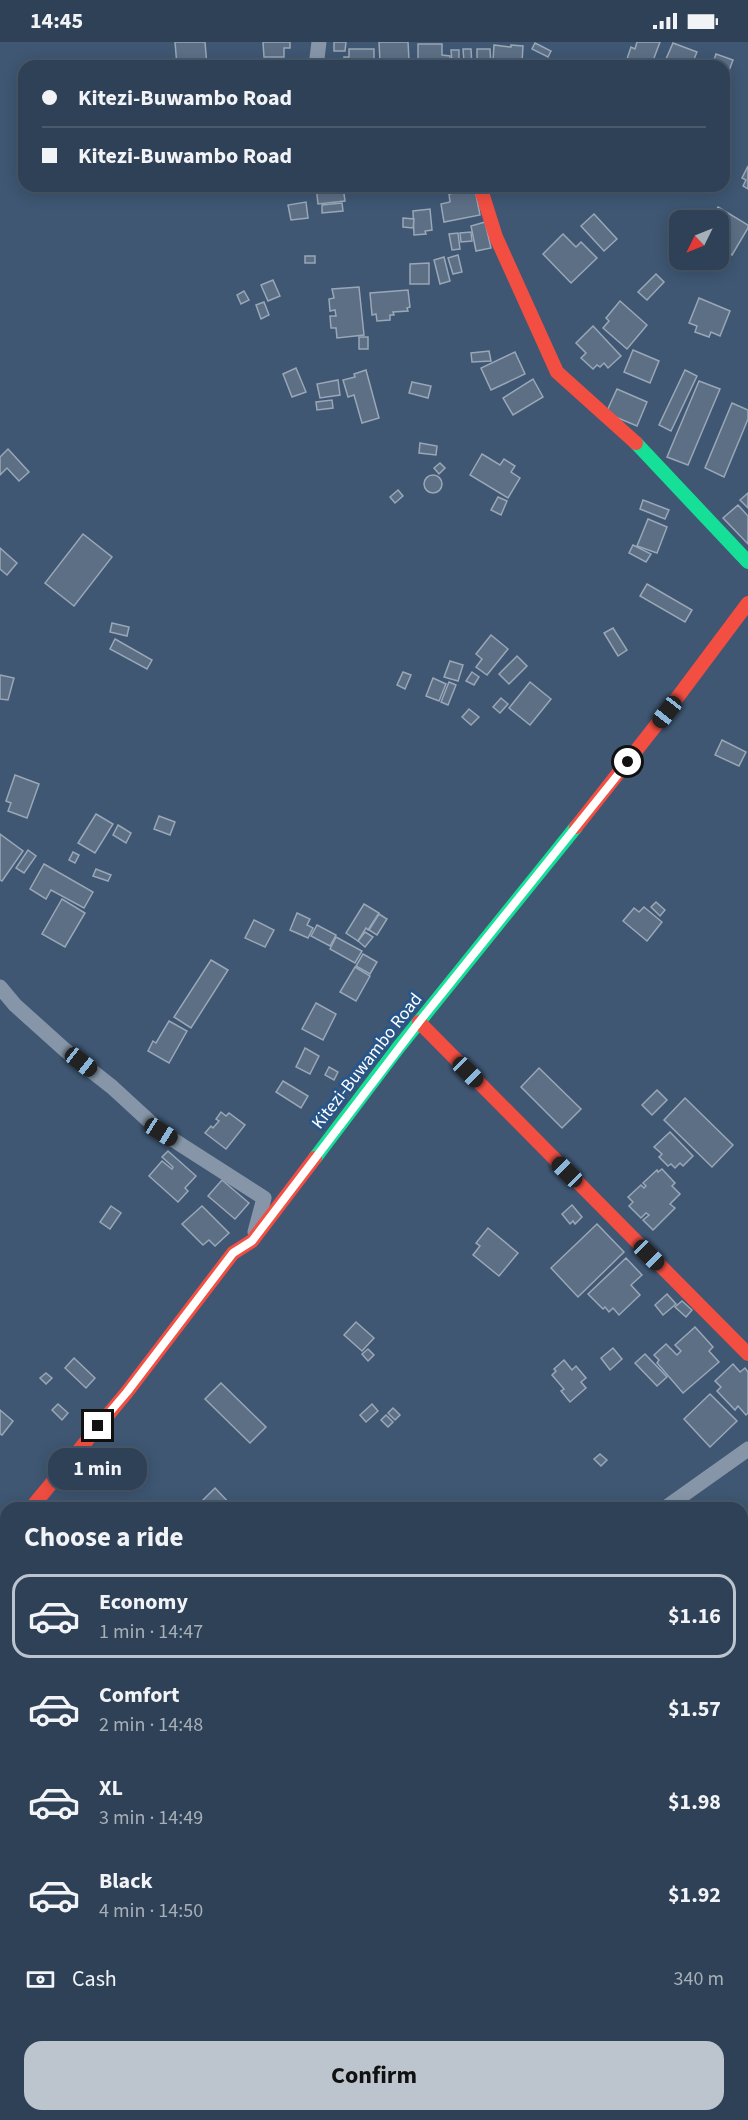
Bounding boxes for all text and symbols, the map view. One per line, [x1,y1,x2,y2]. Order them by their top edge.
text: 14:45 [30,5,83,37]
text: Kitezi-Buwambo Road [78,82,292,114]
text: Kitezi-Buwambo Road [78,140,292,172]
north arrow [669,210,729,270]
map controls [669,210,729,270]
car [649,692,685,732]
route start [614,748,641,775]
street label: Kitezi-Buwambo Road [306,988,428,1134]
car [61,1044,101,1080]
car [449,1053,487,1091]
car [141,1115,181,1149]
car [548,1153,586,1191]
car [630,1236,668,1274]
route end [84,1412,111,1439]
callout: 1 min [48,1447,148,1489]
text: 1 min [73,1455,122,1483]
text: Choose a ride [24,1518,184,1557]
text: Economy [99,1586,188,1618]
icon: car [27,1589,81,1643]
text: $1.16 [668,1600,721,1632]
text: 1 min · 14:47 [99,1618,203,1646]
text: Comfort [99,1679,180,1711]
icon: car [27,1682,81,1736]
text: $1.57 [668,1693,721,1725]
text: 2 min · 14:48 [99,1711,203,1739]
text: XL [99,1772,123,1804]
icon: car [27,1775,81,1829]
text: $1.98 [668,1786,721,1818]
text: 3 min · 14:49 [99,1804,203,1832]
text: Black [99,1865,153,1897]
icon: car [27,1868,81,1922]
text: $1.92 [668,1879,721,1911]
text: 4 min · 14:50 [99,1897,203,1925]
icon: cash [24,1963,57,1996]
text: Cash [72,1963,117,1995]
text: 340 m [674,1965,724,1993]
button: Confirm [24,2041,724,2110]

